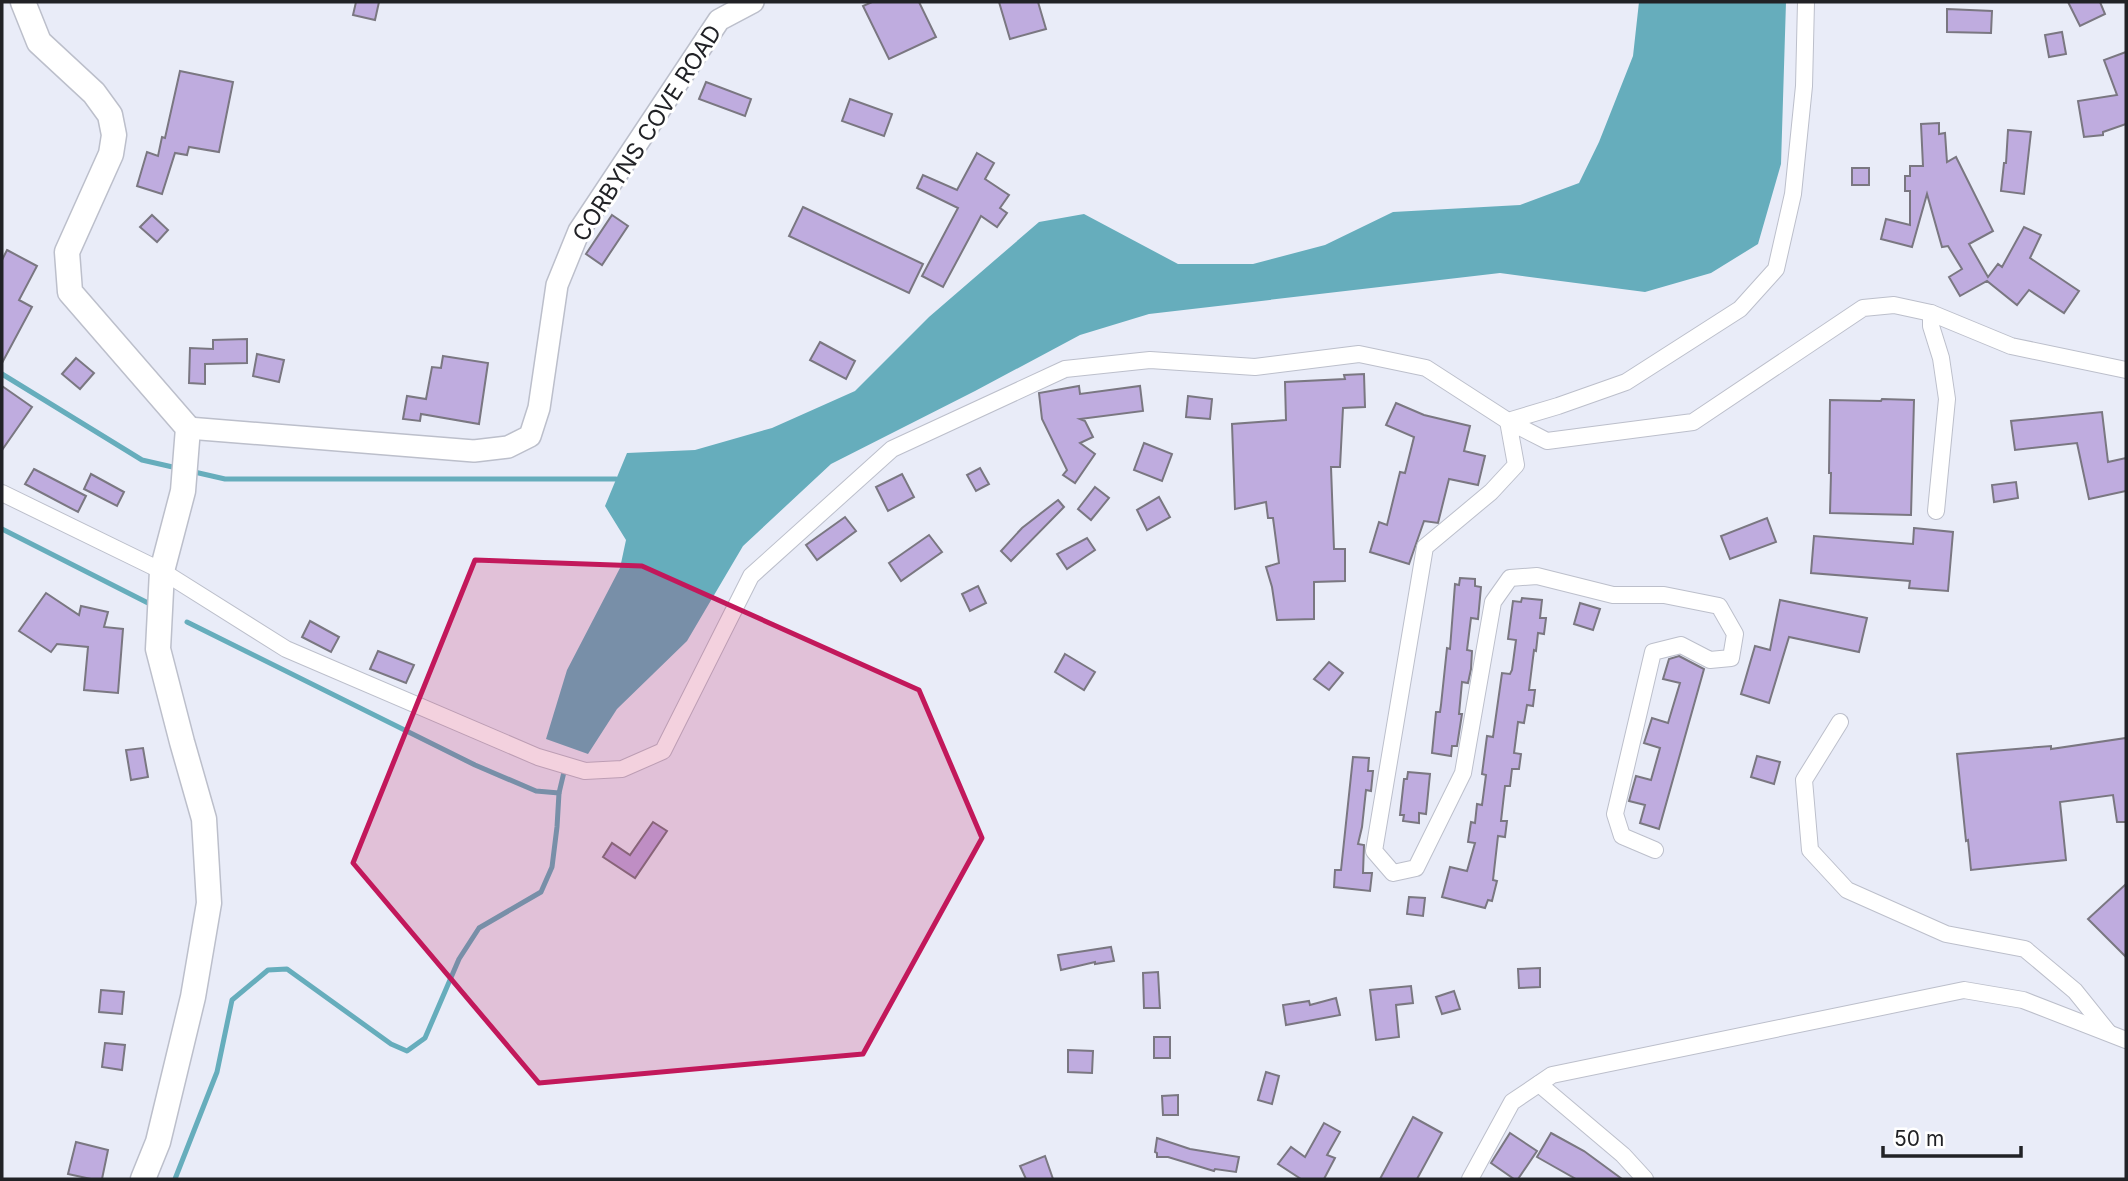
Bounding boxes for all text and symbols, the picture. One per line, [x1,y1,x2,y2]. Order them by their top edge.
street label: CORBYNS COVE ROAD [567,20,727,246]
scale bar [1883,1114,2021,1158]
text: 50 m [1894,1126,1944,1151]

